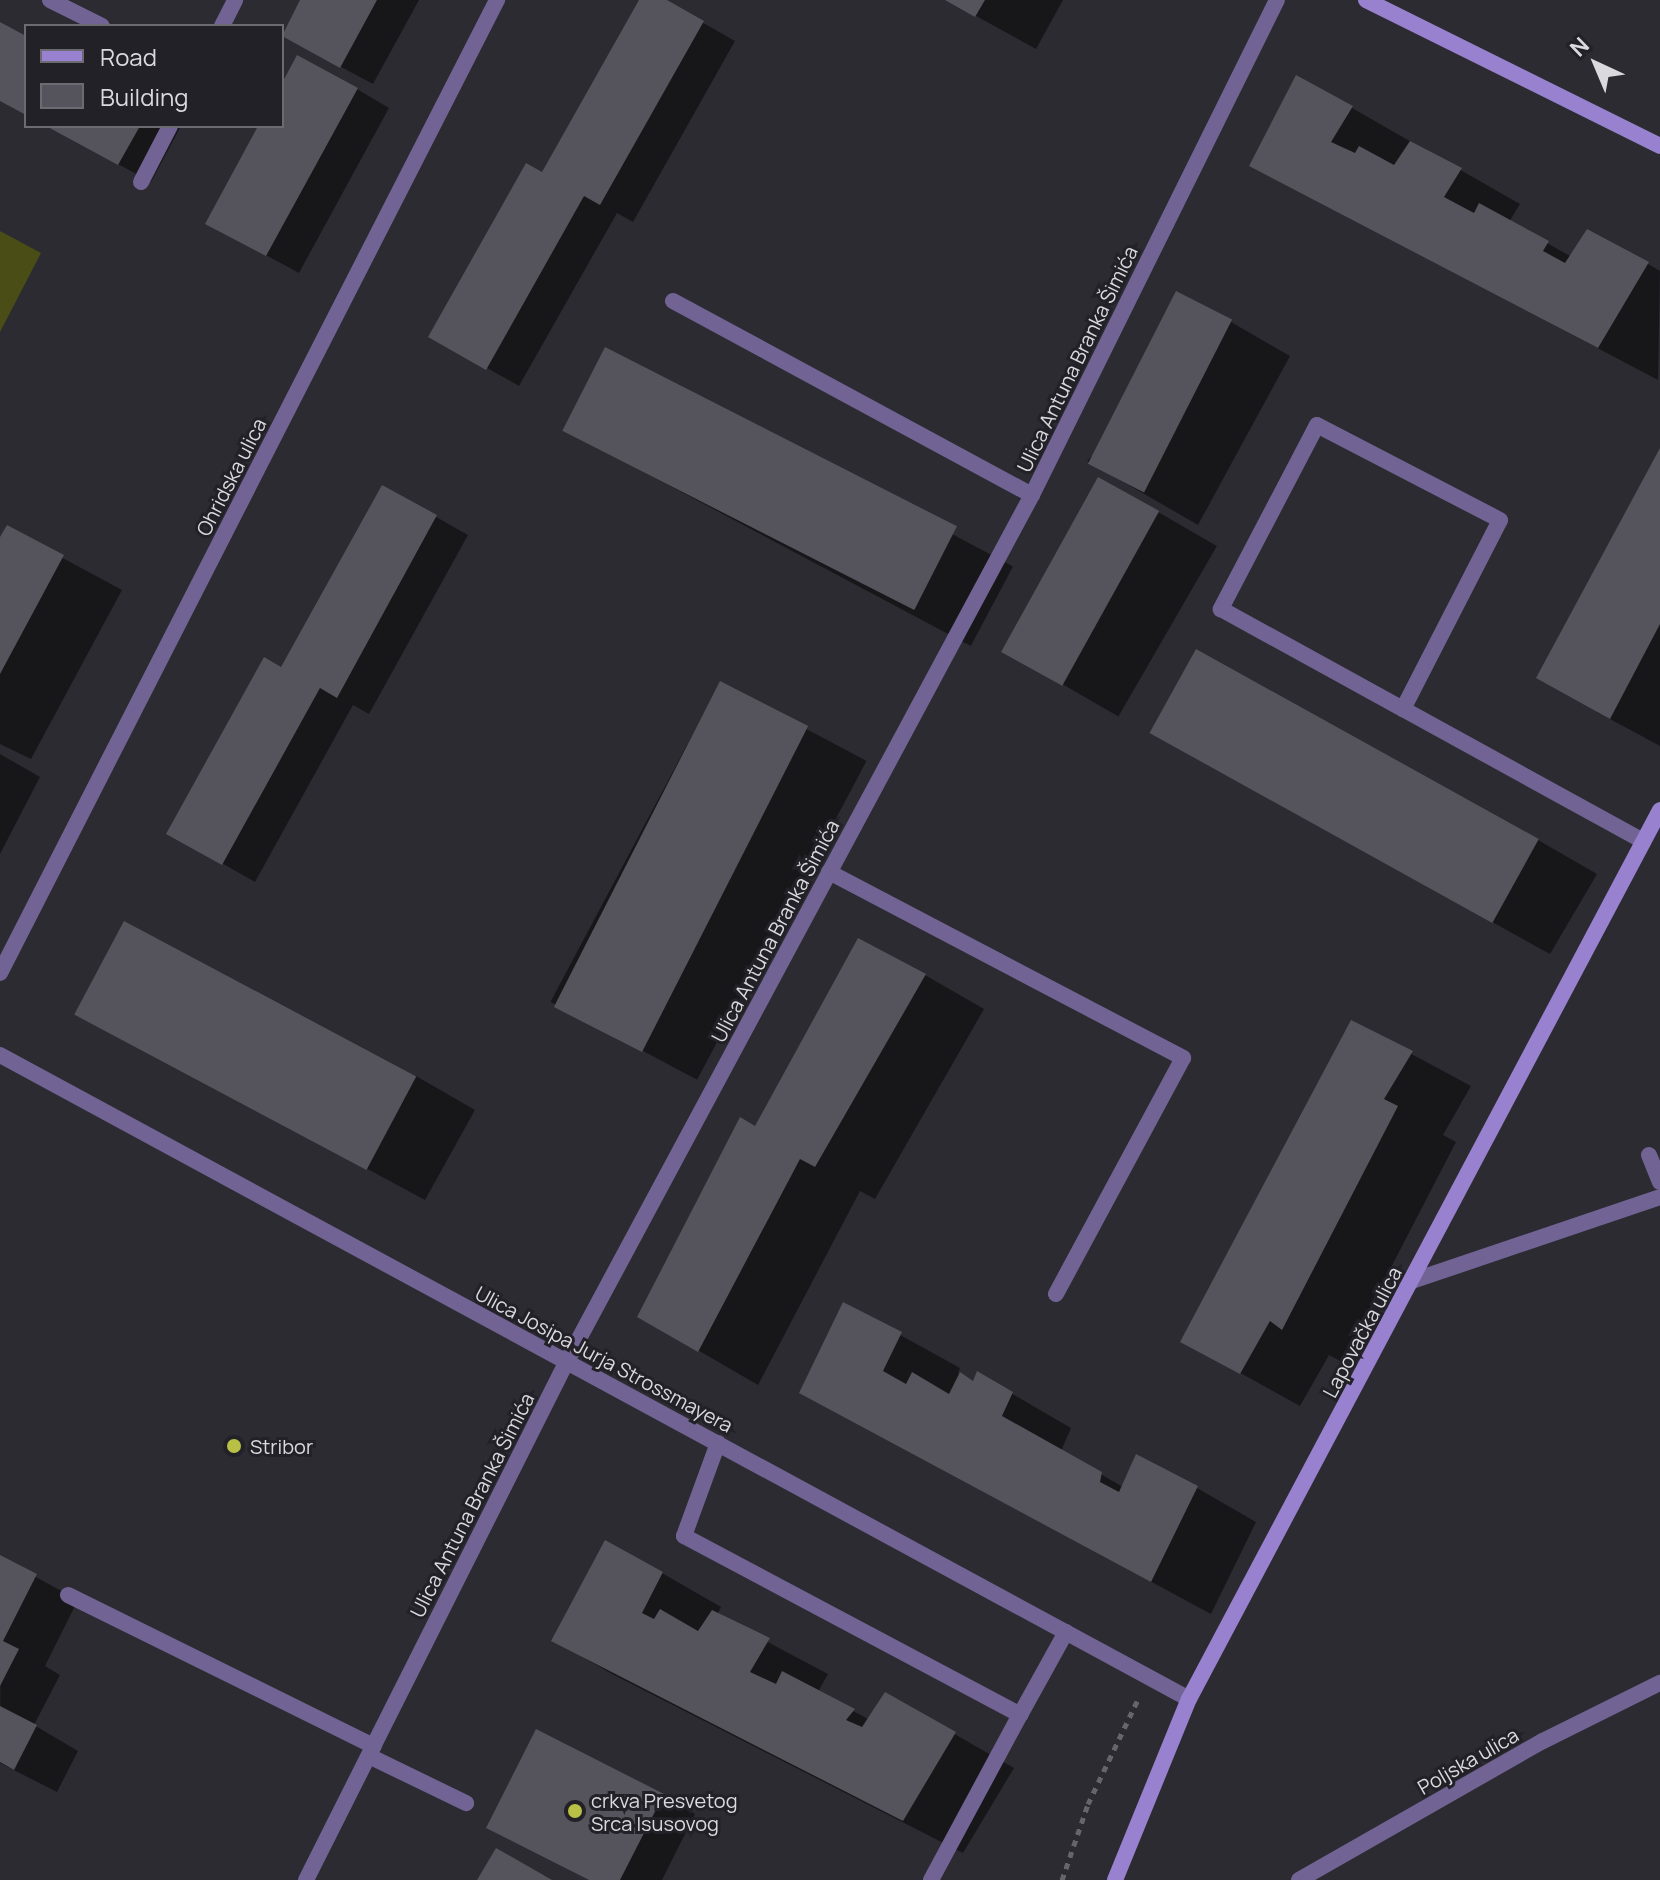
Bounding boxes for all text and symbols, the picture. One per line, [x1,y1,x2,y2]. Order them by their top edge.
legend [24,24,284,128]
north arrow [1556,24,1636,104]
text: N [1563,30,1595,63]
text: Road [100,40,157,73]
text: Building [100,80,188,113]
street label: Ulica Antuna Branka Šimića [1012,242,1142,476]
street label: Ohridska ulica [191,414,271,540]
street label: Ulica Antuna Branka Šimića [706,816,844,1046]
street label: Lapovačka ulica [1317,1262,1407,1402]
street label: Ulica Josipa Jurja Strossmayera [471,1281,737,1437]
street label: Ulica Antuna Branka Šimića [405,1389,539,1621]
place label: Stribor [250,1434,313,1458]
marker: Stribor [225,1437,243,1455]
street label: Poljska ulica [1413,1723,1523,1799]
place label: crkva Presvetog Srca Isusovog [591,1788,737,1835]
marker: crkva Presvetog Srca Isusovog [566,1802,584,1820]

